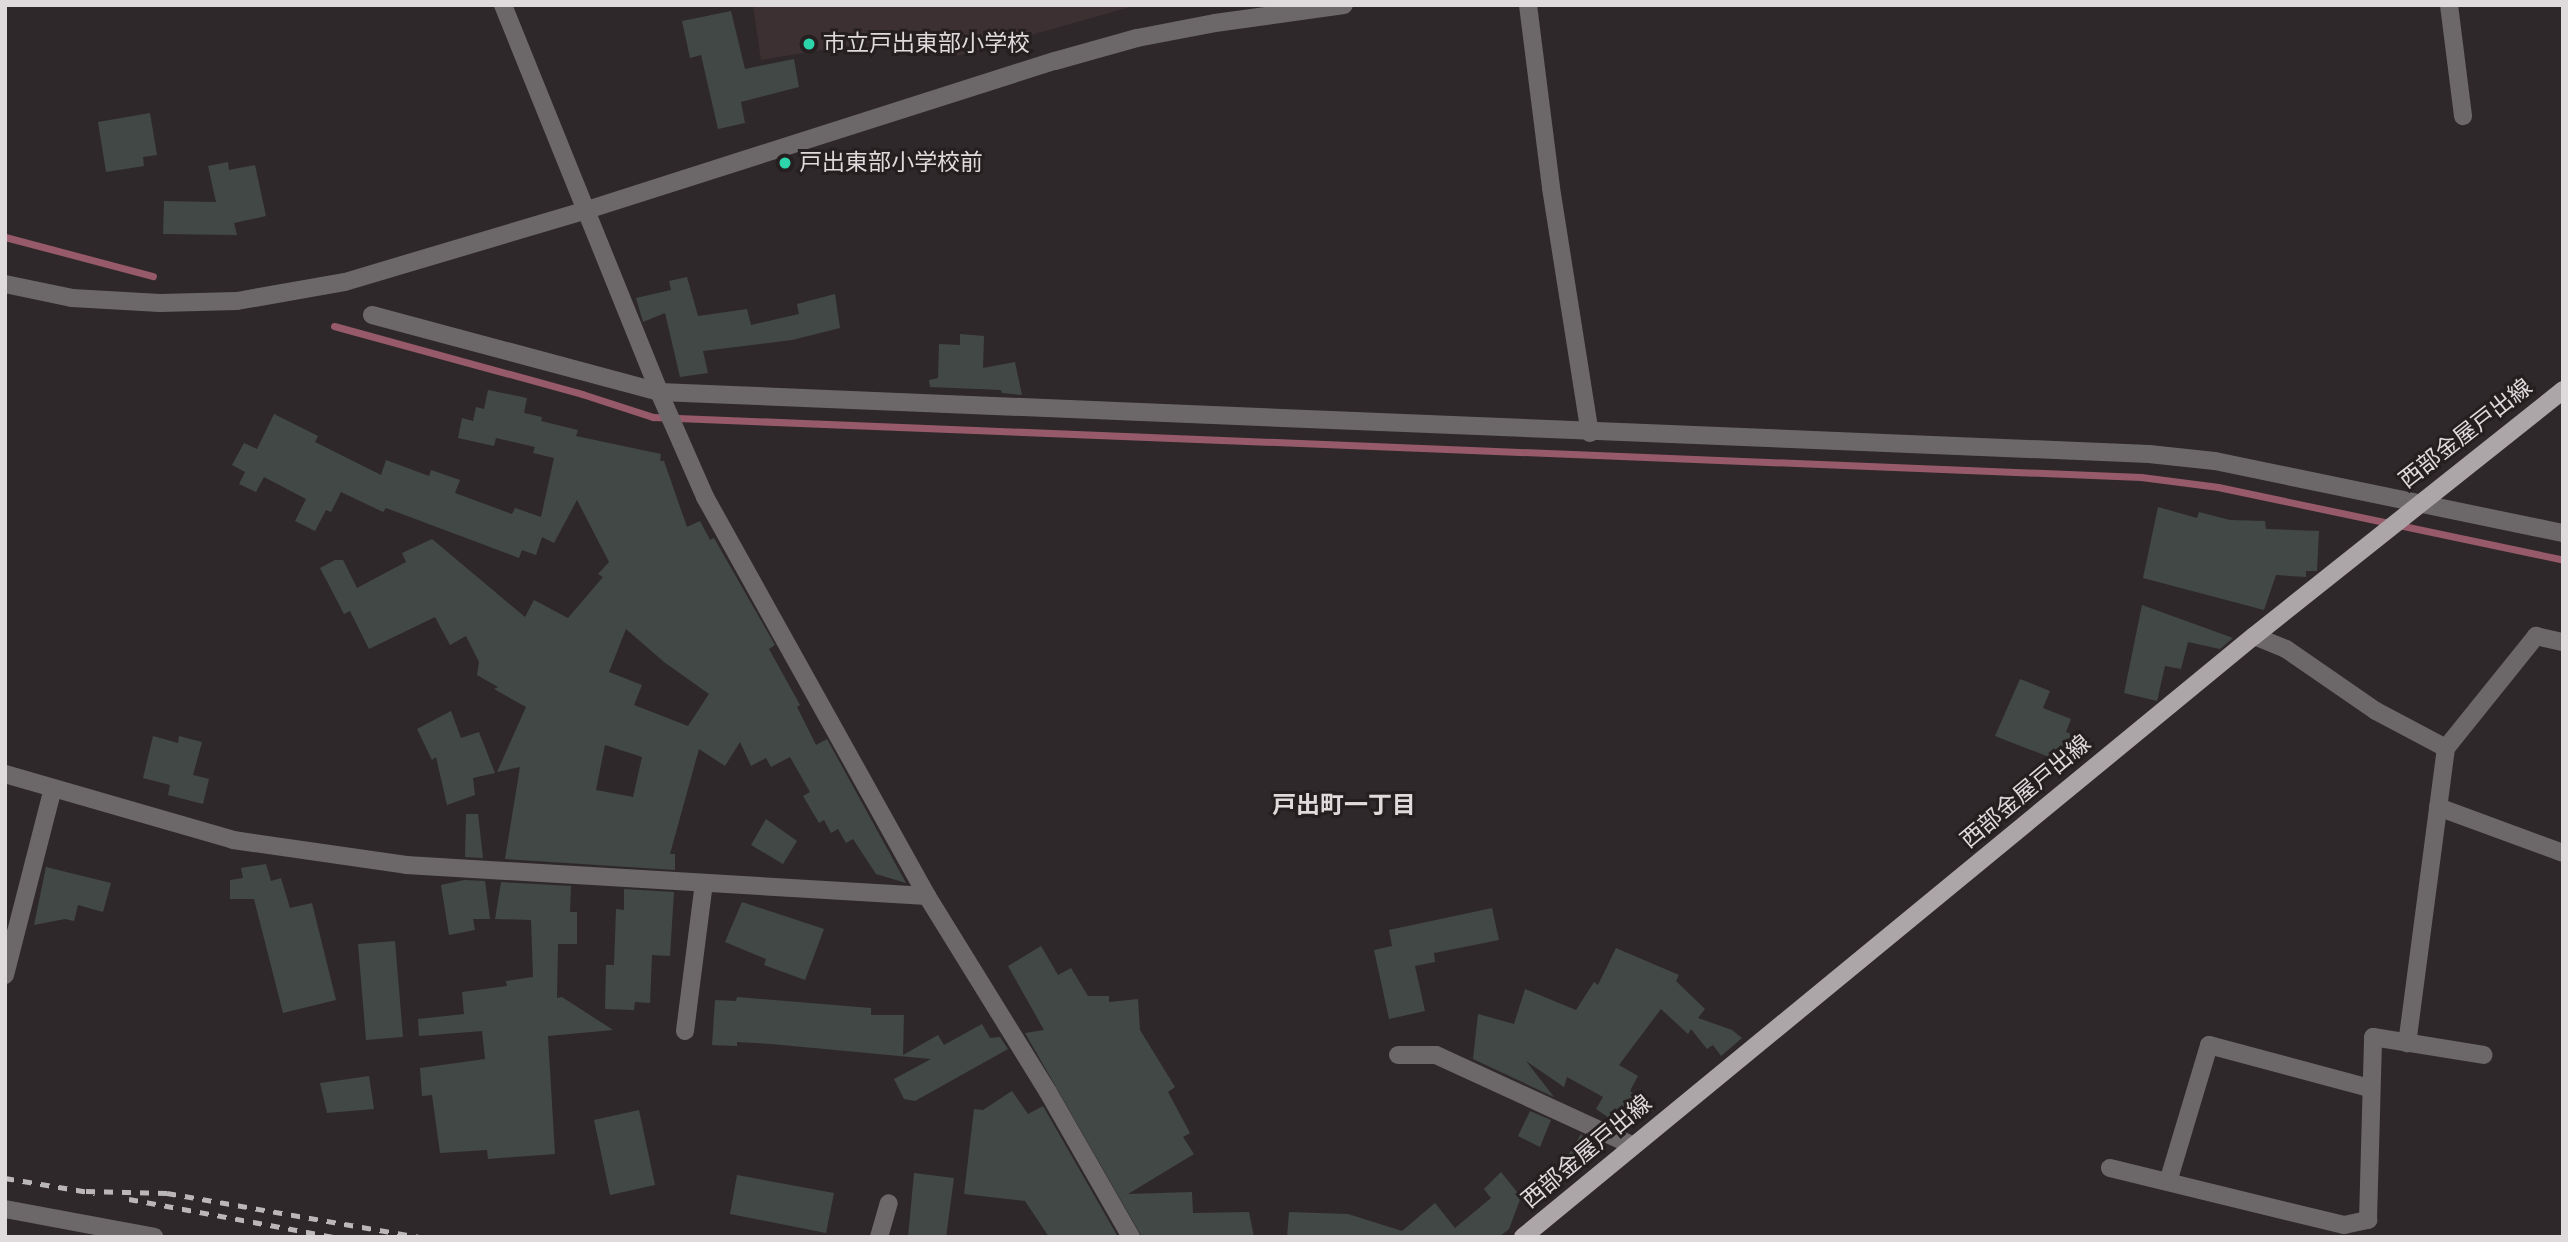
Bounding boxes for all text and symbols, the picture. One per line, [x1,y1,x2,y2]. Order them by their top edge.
place label: 市立戸出東部小学校 [823,30,1030,58]
marker: 市立戸出東部小学校 [801,36,817,52]
place label: 戸出東部小学校前 [799,149,983,177]
marker: 戸出東部小学校前 [777,155,793,171]
street label: 西部金屋戸出線 [2394,374,2538,494]
street label: 西部金屋戸出線 [1955,730,2097,854]
district label: 戸出町一丁目 [1272,792,1416,820]
street label: 西部金屋戸出線 [1516,1090,1658,1214]

